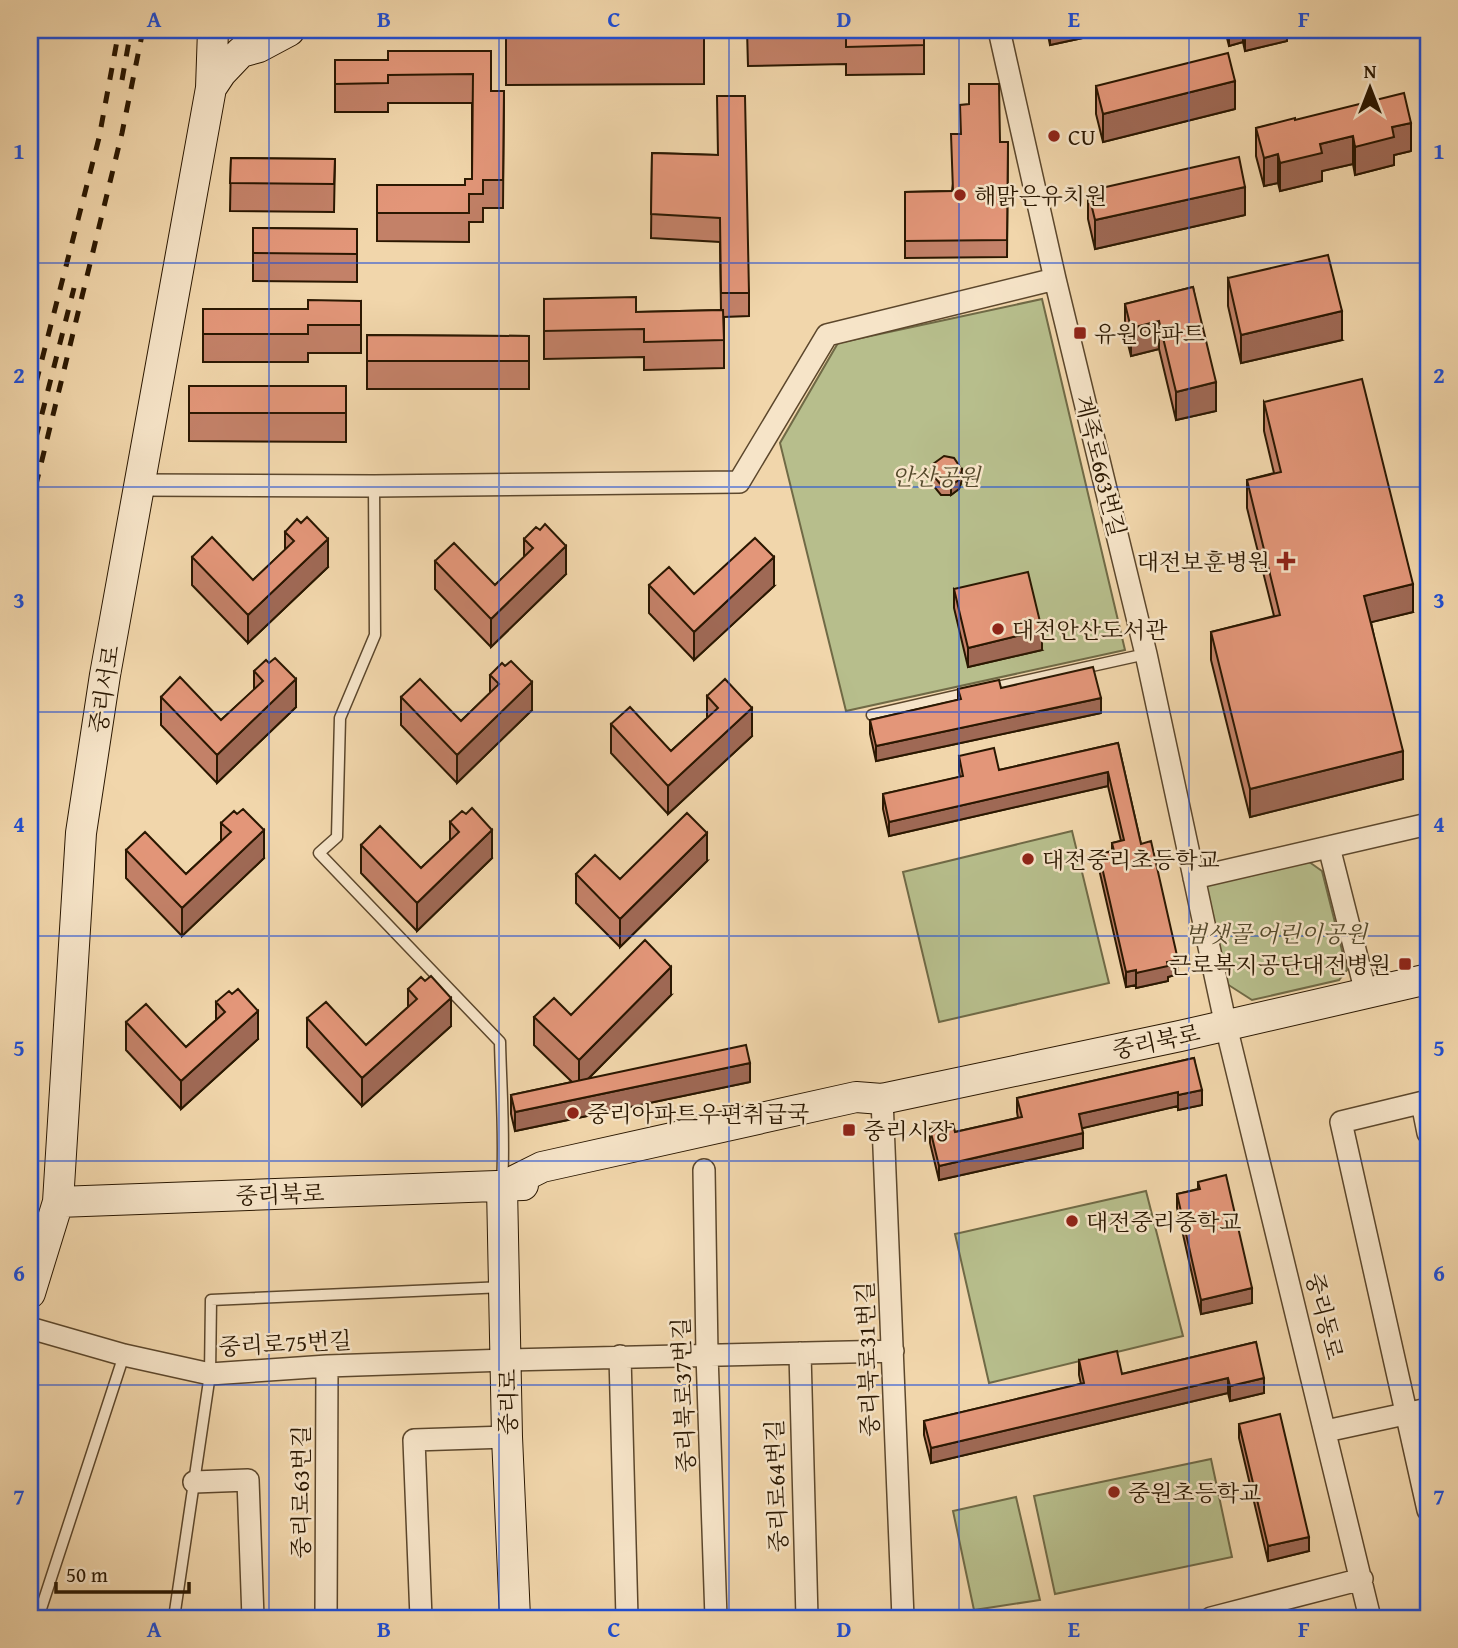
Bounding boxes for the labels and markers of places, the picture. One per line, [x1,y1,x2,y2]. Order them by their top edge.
place label: CU [1068,120,1096,153]
marker: CU [1046,128,1062,144]
place label: 해맑은유치원 [974,179,1107,212]
marker: 해맑은유치원 [952,187,968,203]
place label: 유원아파트 [1094,317,1205,350]
marker: 유원아파트 [1072,325,1088,341]
place label: 대전보훈병원 [1137,545,1270,578]
marker: 대전보훈병원 [1276,551,1296,571]
place label: 대전안산도서관 [1012,613,1168,646]
marker: 대전안산도서관 [990,621,1006,637]
place label: 대전중리초등학교 [1042,843,1220,876]
marker: 대전중리초등학교 [1020,851,1036,867]
place label: 근로복지공단대전병원 [1169,948,1391,981]
marker: 근로복지공단대전병원 [1397,956,1413,972]
place label: 중리아파트우편취급국 [587,1097,809,1130]
marker: 중리아파트우편취급국 [565,1105,581,1121]
place label: 중리시장 [863,1114,953,1147]
marker: 중리시장 [841,1122,857,1138]
place label: 대전중리중학교 [1086,1205,1242,1238]
marker: 대전중리중학교 [1064,1213,1080,1229]
place label: 중원초등학교 [1128,1476,1261,1509]
marker: 중원초등학교 [1106,1484,1122,1500]

